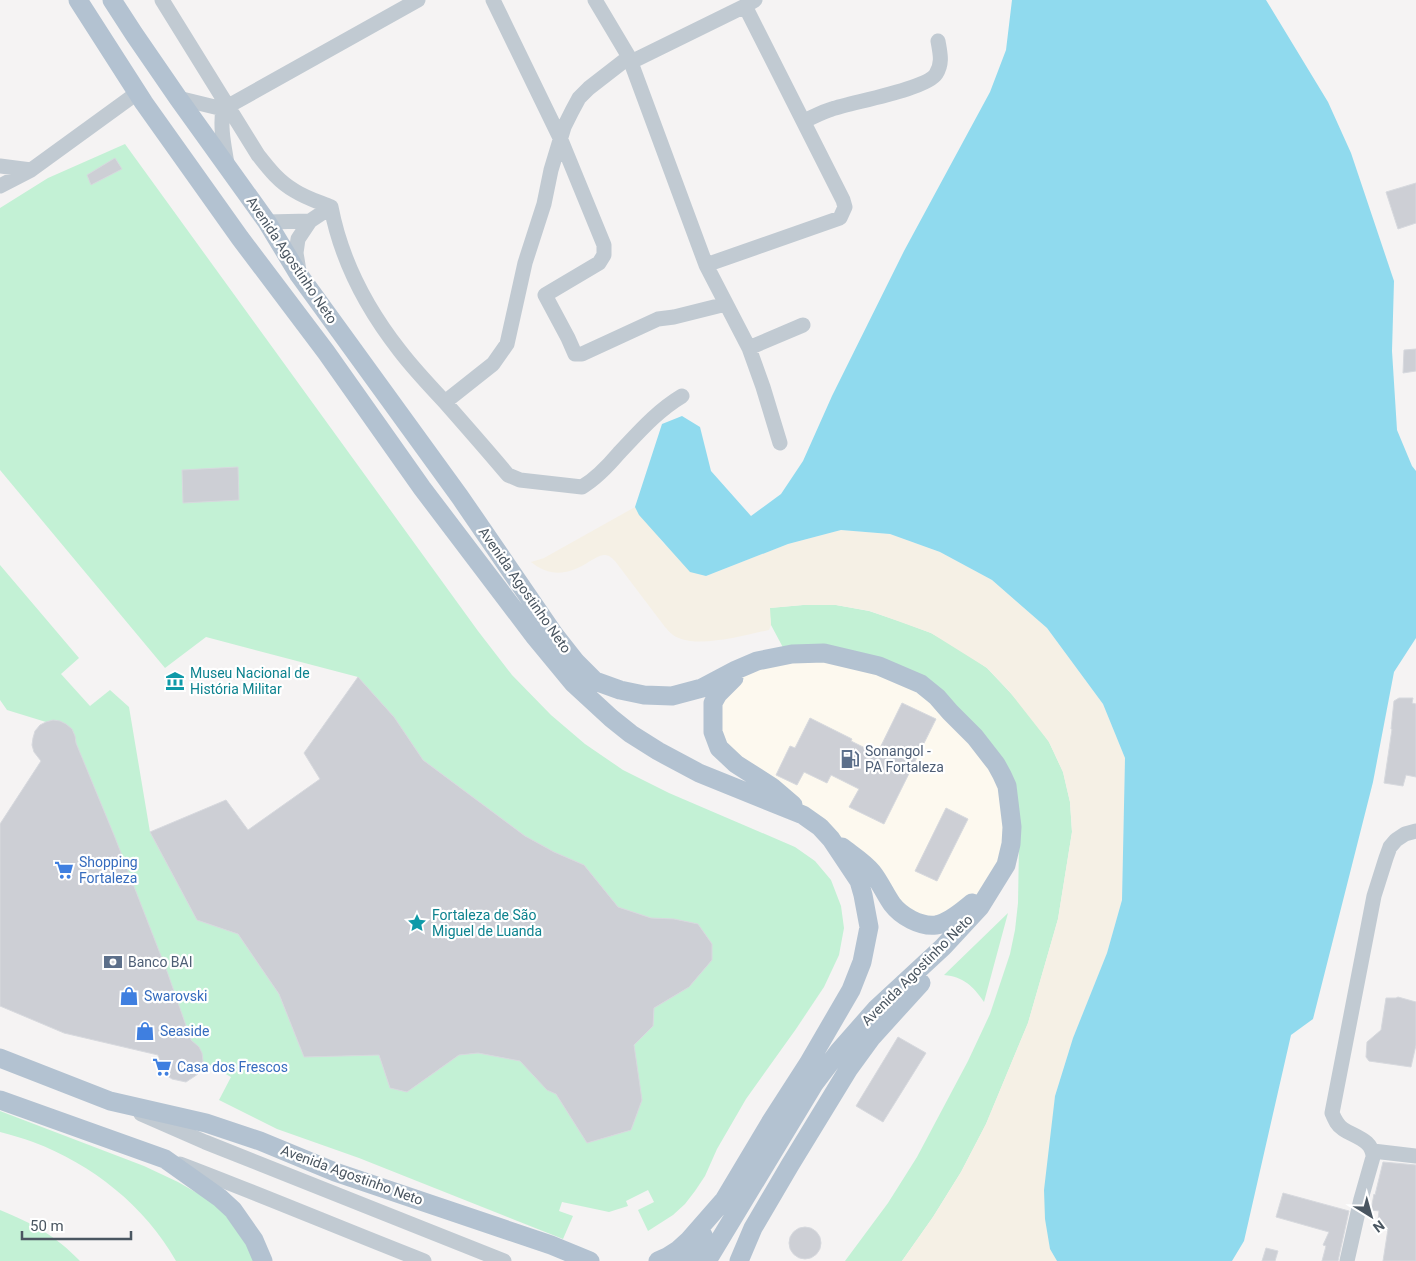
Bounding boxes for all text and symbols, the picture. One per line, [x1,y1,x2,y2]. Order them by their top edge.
street label: Avenida Agostinho Neto [243,193,341,327]
street label: Avenida Agostinho Neto [475,524,575,656]
place label: Museu Nacional de História Militar [190,665,310,697]
museum icon: Museu Nacional de História Militar [164,670,186,692]
place label: Sonangol - PA Fortaleza [865,743,944,775]
fuel station icon: Sonangol - PA Fortaleza [839,748,861,770]
place label: Shopping Fortaleza [79,854,138,886]
supermarket icon: Shopping Fortaleza [53,859,75,881]
place label: Fortaleza de São Miguel de Luanda [432,907,542,939]
street label: Avenida Agostinho Neto [858,911,976,1029]
place icon: Fortaleza de São Miguel de Luanda [406,912,428,934]
bank icon: Banco BAI [102,951,124,973]
place label: Banco BAI [128,954,193,970]
shop icon: Swarovski [118,985,140,1007]
place label: Swarovski [144,988,207,1004]
shop icon: Seaside [134,1020,156,1042]
place label: Seaside [160,1023,209,1039]
supermarket icon: Casa dos Frescos [151,1056,173,1078]
place label: Casa dos Frescos [177,1059,288,1075]
street label: Avenida Agostinho Neto [279,1142,425,1208]
north arrow [1346,1191,1396,1241]
scale bar [22,1208,131,1240]
text: 50 m [30,1217,64,1235]
text: N [1370,1217,1388,1236]

